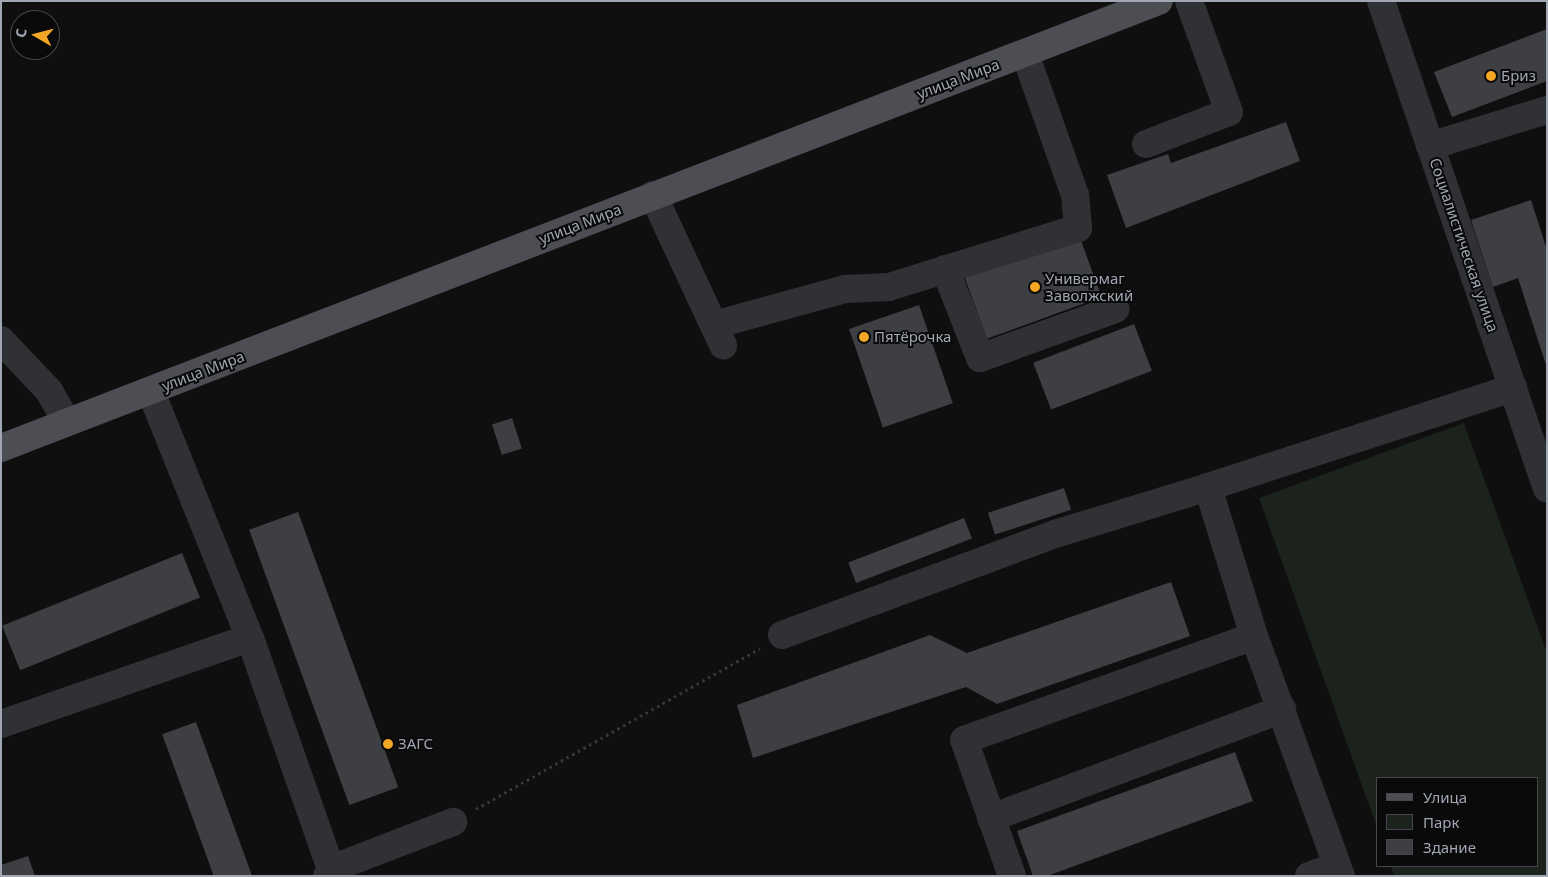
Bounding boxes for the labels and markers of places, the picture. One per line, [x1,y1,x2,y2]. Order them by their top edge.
place label: Бриз [1501,67,1536,85]
marker: Бриз [1485,70,1497,82]
place label: Универмаг Заволжский [1045,269,1133,304]
marker: Универмаг Заволжский [1029,281,1041,293]
place label: Пятёрочка [874,328,951,346]
marker: Пятёрочка [858,331,870,343]
place label: ЗАГС [398,735,433,753]
marker: ЗАГС [382,738,394,750]

